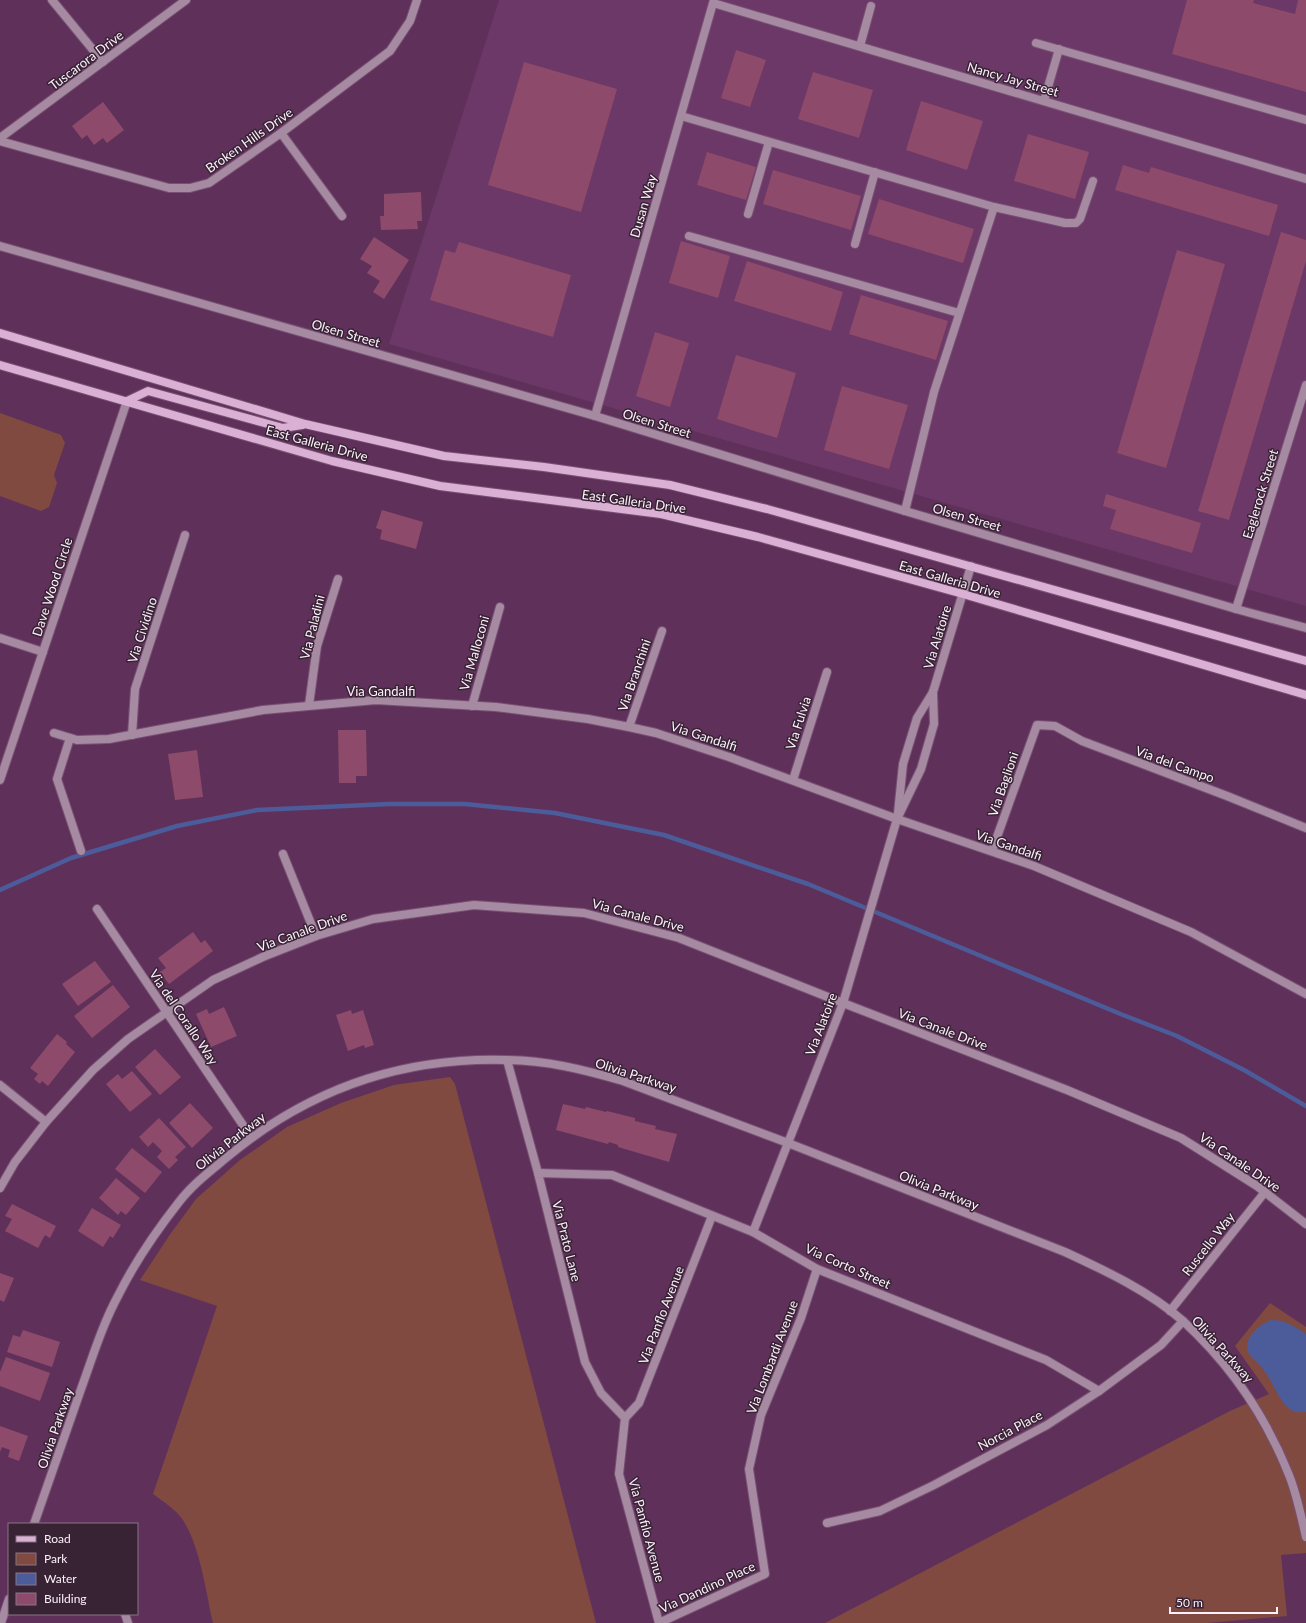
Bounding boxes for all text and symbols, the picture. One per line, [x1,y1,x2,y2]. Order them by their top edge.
street label: Tuscarora Drive [46,27,127,93]
street label: Nancy Jay Street [965,58,1061,100]
street label: Broken Hills Drive [202,104,296,176]
street label: Dusan Way [626,172,660,240]
street label: Olsen Street [310,316,382,351]
street label: Olsen Street [621,405,693,441]
street label: East Galleria Drive [264,422,370,464]
street label: Eaglerock Street [1239,447,1281,541]
street label: East Galleria Drive [581,486,687,516]
street label: Olsen Street [931,500,1003,535]
street label: Dave Wood Circle [28,535,76,638]
street label: East Galleria Drive [897,557,1003,601]
street label: Via Paladini [296,593,328,661]
street label: Via Cividino [124,595,160,665]
street label: Via Alatoire [920,603,954,671]
street label: Via Malloconi [456,614,492,692]
street label: Via Branchini [614,637,654,713]
street label: Via Gandalfi [346,683,416,699]
street label: Via Fulvia [782,694,814,752]
street label: Via Gandalfi [669,718,739,754]
street label: Via del Campo [1133,742,1217,786]
street label: Via Baglioni [985,750,1021,818]
street label: Via Gandalfi [974,826,1044,864]
street label: Via Canale Drive [590,895,686,935]
street label: Via Canale Drive [255,907,349,955]
street label: Via del Corallo Way [146,966,222,1068]
street label: Via Alatoire [802,990,840,1058]
street label: Via Canale Drive [896,1005,990,1054]
street label: Olivia Parkway [593,1054,679,1096]
street label: Olivia Parkway [192,1108,269,1173]
street label: Via Canale Drive [1196,1129,1284,1195]
street label: Olivia Parkway [897,1167,982,1213]
street label: Via Prato Lane [549,1199,585,1283]
street label: Ruscello Way [1178,1209,1238,1279]
street label: Via Corto Street [803,1240,894,1292]
street label: Via Panflo Avenue [635,1264,687,1366]
street label: Via Lombardi Avenue [743,1298,801,1416]
street label: Olivia Parkway [1189,1312,1257,1386]
street label: Olivia Parkway [34,1385,76,1471]
street label: Norcia Place [975,1406,1045,1454]
street label: Via Panfilo Avenue [625,1476,669,1584]
legend [8,1523,138,1615]
text: Road [44,1531,71,1546]
text: Park [44,1551,68,1566]
street label: Via Dandino Place [657,1558,758,1616]
text: Water [44,1571,77,1586]
scale bar [1170,1589,1277,1615]
text: Building [44,1591,87,1606]
text: 50 m [1176,1595,1203,1610]

